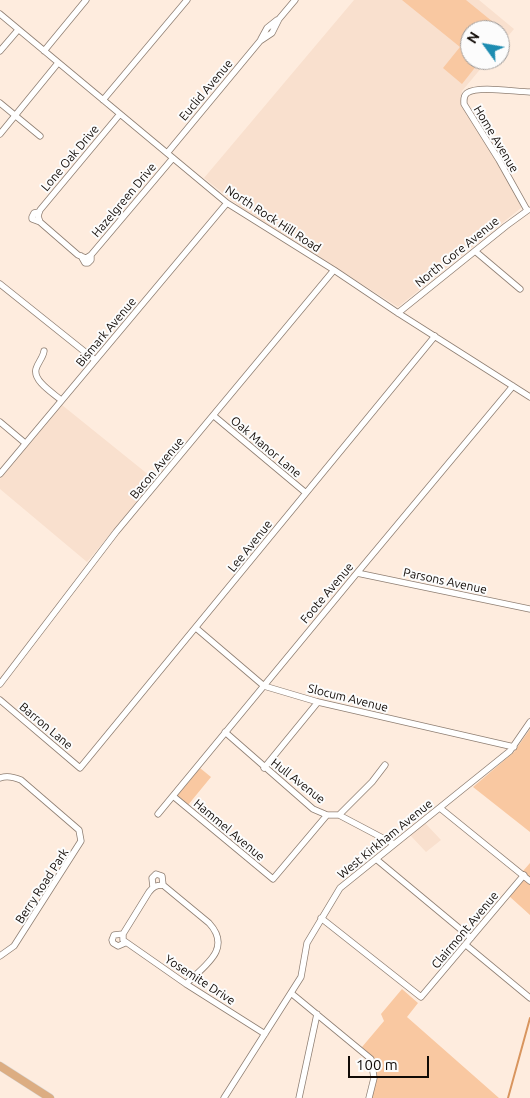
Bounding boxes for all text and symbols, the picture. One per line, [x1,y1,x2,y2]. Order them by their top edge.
north arrow [460,20,510,70]
text: N [464,29,483,46]
street label: Euclid Avenue [176,57,236,123]
street label: Home Avenue [470,103,522,175]
street label: Lone Oak Drive [38,122,102,194]
street label: Hazelgreen Drive [89,160,159,240]
street label: North Rock Hill Road [222,183,324,255]
street label: North Gore Avenue [412,214,502,290]
street label: Bismark Avenue [73,294,139,370]
street label: Oak Manor Lane [228,413,304,481]
street label: Bacon Avenue [127,434,187,502]
street label: Lee Avenue [225,517,275,575]
street label: Foote Avenue [297,560,357,626]
street label: Parsons Avenue [402,565,488,597]
street label: Slocum Avenue [306,681,390,715]
street label: Barron Lane [16,700,76,752]
street label: Hull Avenue [268,755,328,807]
street label: Hammel Avenue [191,796,267,864]
street label: West Kirkham Avenue [335,796,435,882]
street label: Berry Road Park [12,846,72,926]
street label: Clairmont Avenue [429,888,501,972]
street label: Yosemite Drive [162,952,238,1008]
scale bar [350,1046,431,1078]
text: 100 m [356,1056,398,1073]

